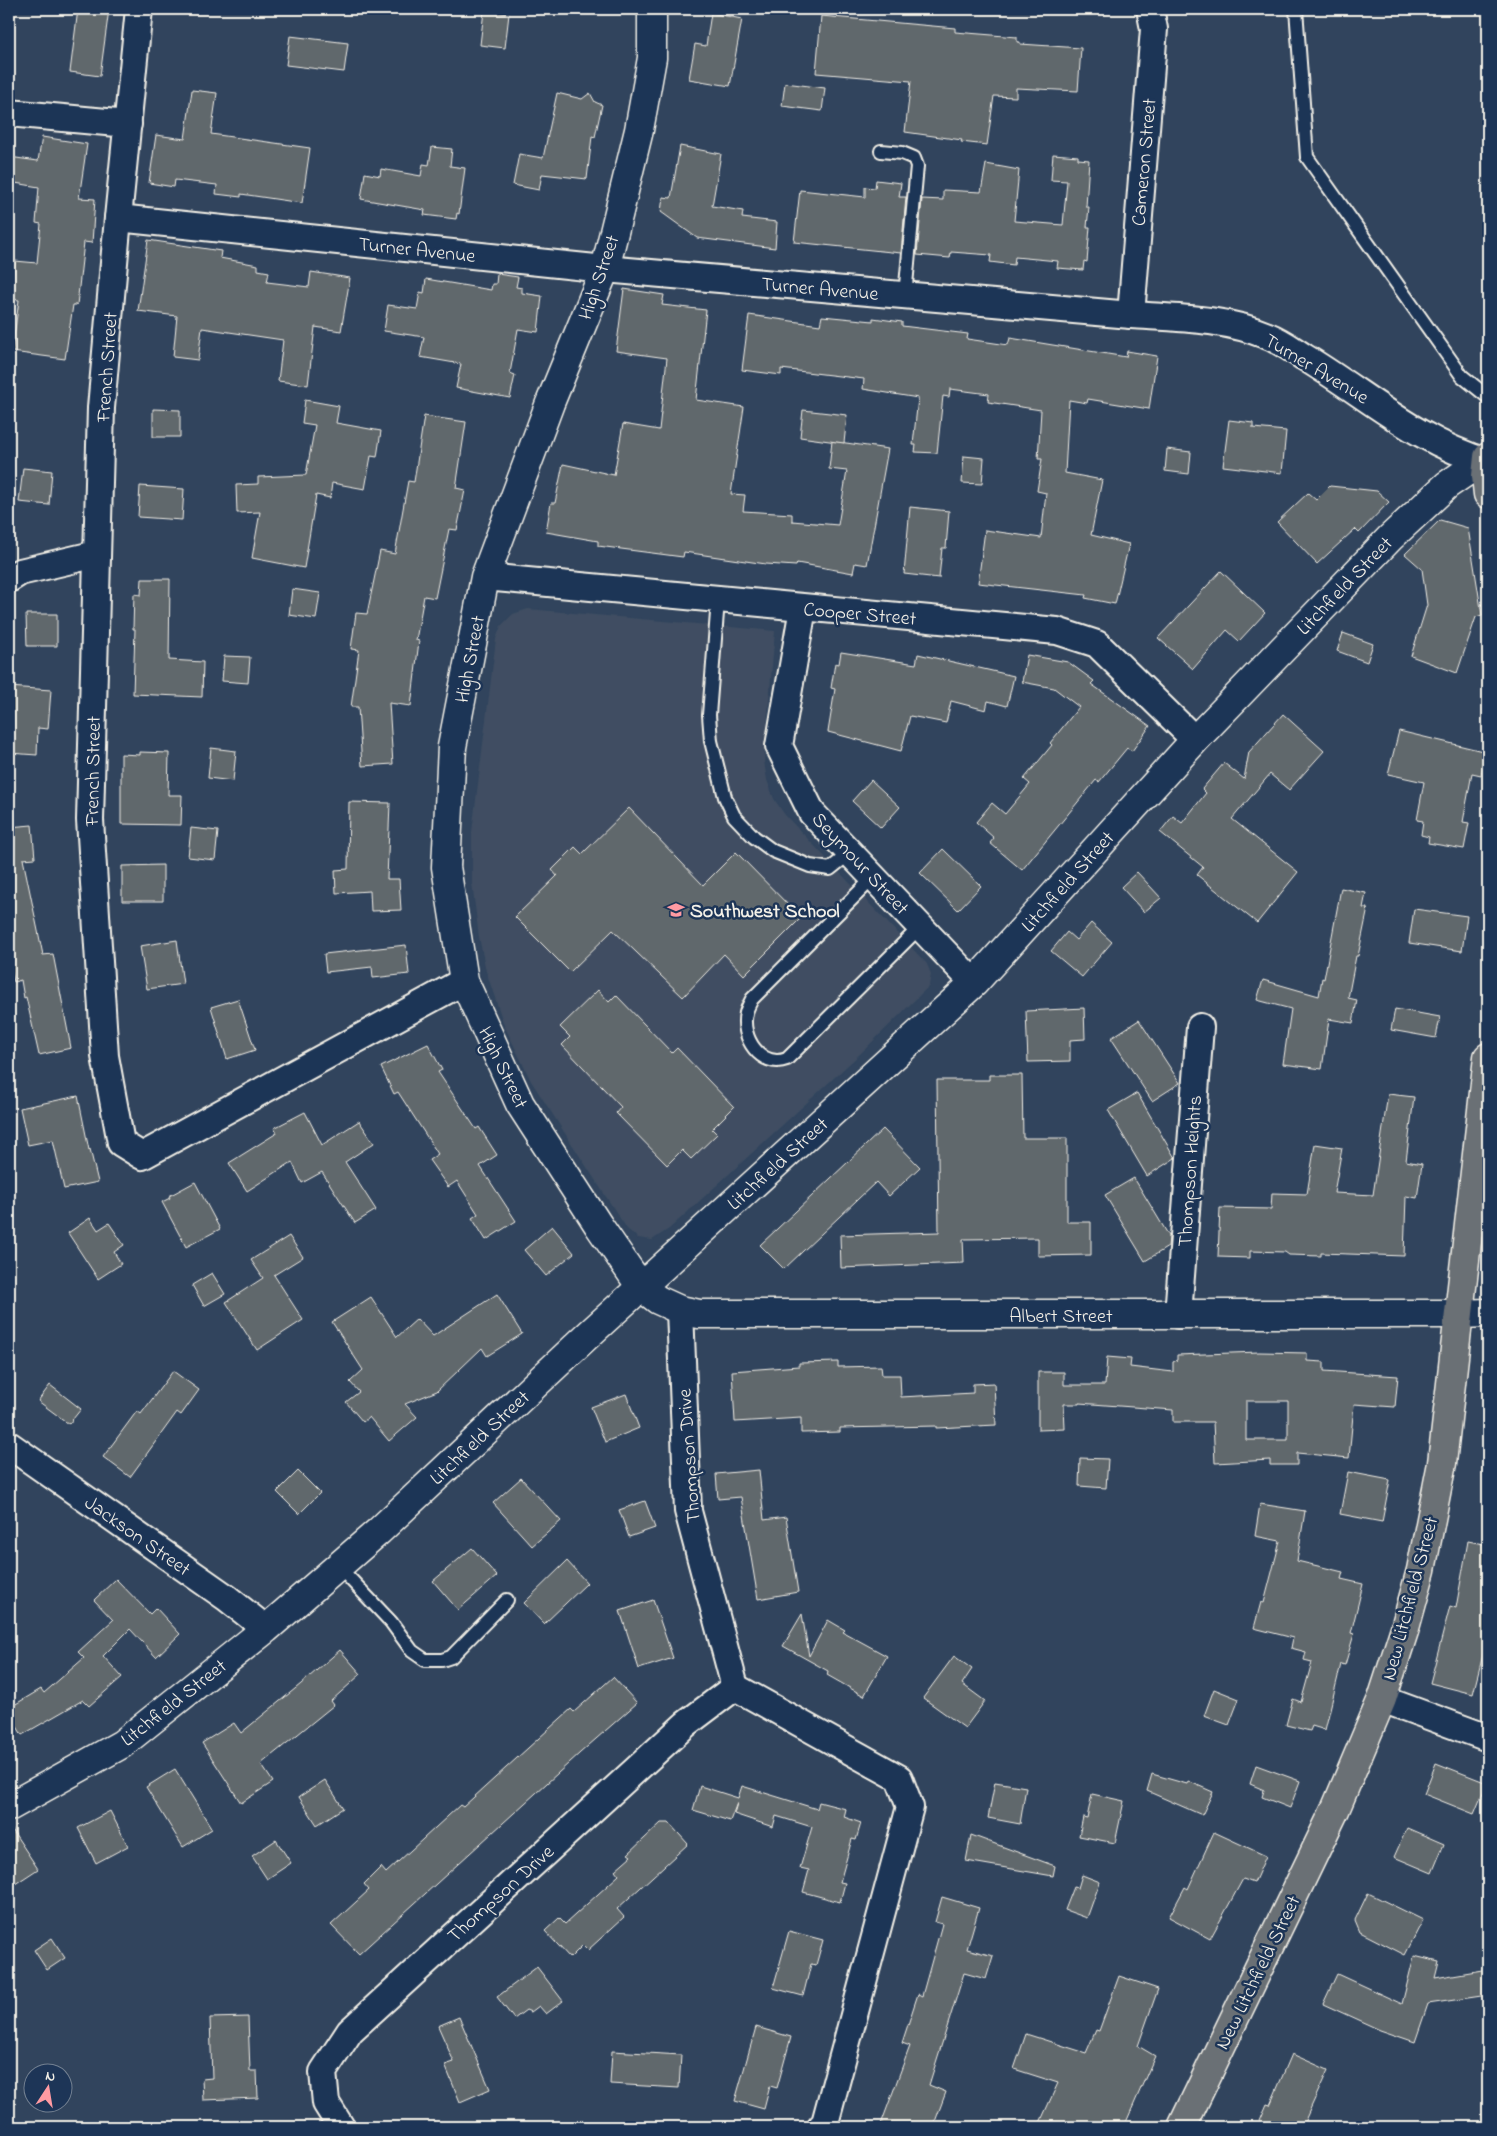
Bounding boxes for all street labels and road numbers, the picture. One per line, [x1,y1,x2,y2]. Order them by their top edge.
street label: Cameron Street [1125,97,1166,227]
street label: Turner Avenue [357,231,477,272]
street label: High Street [572,231,629,325]
street label: Turner Avenue [760,271,880,310]
street label: French Street [90,311,127,424]
street label: Turner Avenue [1258,327,1374,413]
street label: Litchfield Street [1291,530,1401,643]
street label: Cooper Street [802,596,918,635]
street label: High Street [449,613,495,706]
street label: French Street [79,715,110,827]
street label: Seymour Street [804,807,915,923]
street label: Litchfield Street [1015,825,1123,940]
street label: High Street [468,1022,534,1115]
street label: Thompson Heights [1172,1094,1212,1248]
street label: Litchfield Street [721,1111,836,1218]
street label: Albert Street [1009,1303,1113,1332]
street label: Litchfield Street [424,1384,538,1493]
street label: Thompson Drive [671,1387,710,1524]
street label: Jackson Street [77,1490,196,1585]
street label: New Litchfield Street [1376,1513,1447,1684]
street label: Litchfield Street [115,1653,234,1755]
street label: Thompson Drive [442,1839,562,1951]
street label: New Litchfield Street [1209,1891,1309,2055]

